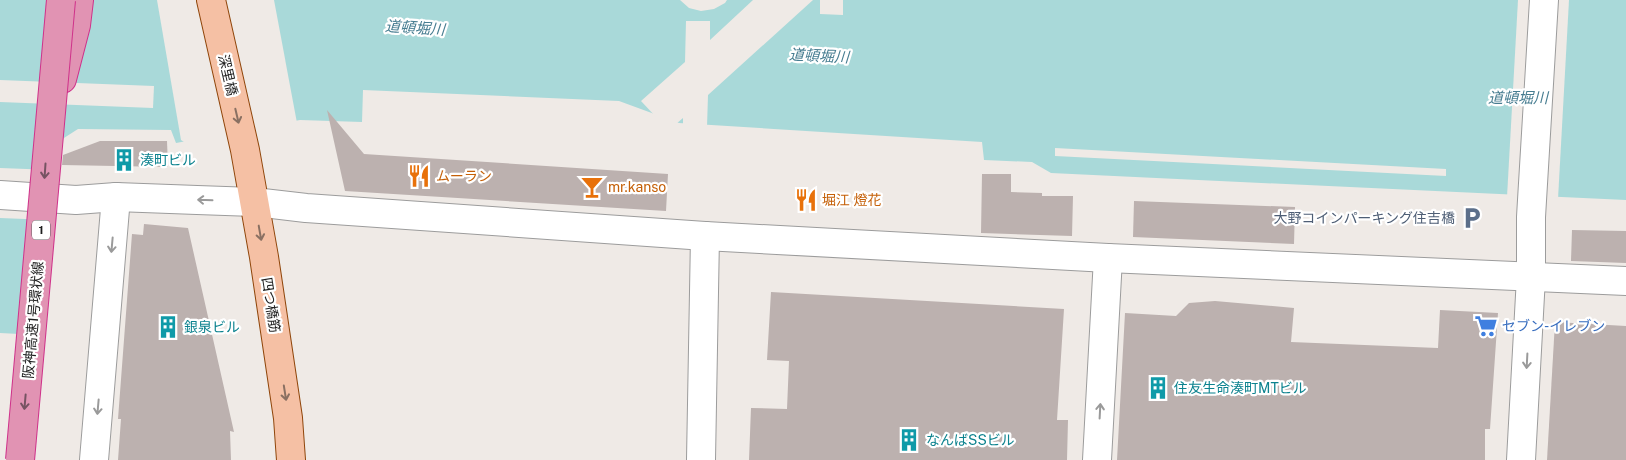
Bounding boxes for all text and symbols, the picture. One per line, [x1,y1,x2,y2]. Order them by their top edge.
water label: 道頓堀川 [385,17,448,38]
water label: 道頓堀川 [789,45,851,66]
street label: 深里橋 [215,53,241,97]
water label: 道頓堀川 [1488,89,1550,106]
one-way arrow [233,107,242,123]
building icon: 湊町ビル [111,147,137,173]
place label: 湊町ビル [140,152,196,168]
one-way arrow [41,162,50,178]
restaurant icon: ムーラン [406,163,432,189]
place label: ムーラン [436,168,492,184]
bar icon: mr.kanso [579,174,605,200]
place label: mr.kanso [608,179,666,195]
restaurant icon: 堀江 燈花 [793,187,819,213]
place label: 堀江 燈花 [822,192,881,208]
one-way arrow [198,195,214,205]
parking icon: 大野コインパーキング住吉橋 [1459,205,1485,231]
place label: 大野コインパーキング住吉橋 [1273,210,1455,226]
road number: 1 [32,220,50,240]
one-way arrow [255,224,265,240]
one-way arrow [107,237,116,253]
street label: 阪神高速1号環状線 [20,261,46,379]
street label: 四つ橋筋 [259,276,283,334]
supermarket icon: セブン-イレブン [1473,313,1499,339]
building icon: 銀泉ビル [155,314,181,340]
place label: セブン-イレブン [1502,318,1605,334]
place label: 銀泉ビル [184,319,240,335]
one-way arrow [1522,352,1531,368]
building icon: 住友生命湊町MTビル [1145,375,1171,401]
place label: 住友生命湊町MTビル [1174,380,1307,396]
one-way arrow [280,385,290,401]
one-way arrow [20,394,30,410]
one-way arrow [94,399,103,415]
one-way arrow [1095,404,1104,420]
building icon: なんばSSビル [896,427,922,453]
place label: なんばSSビル [926,432,1015,448]

